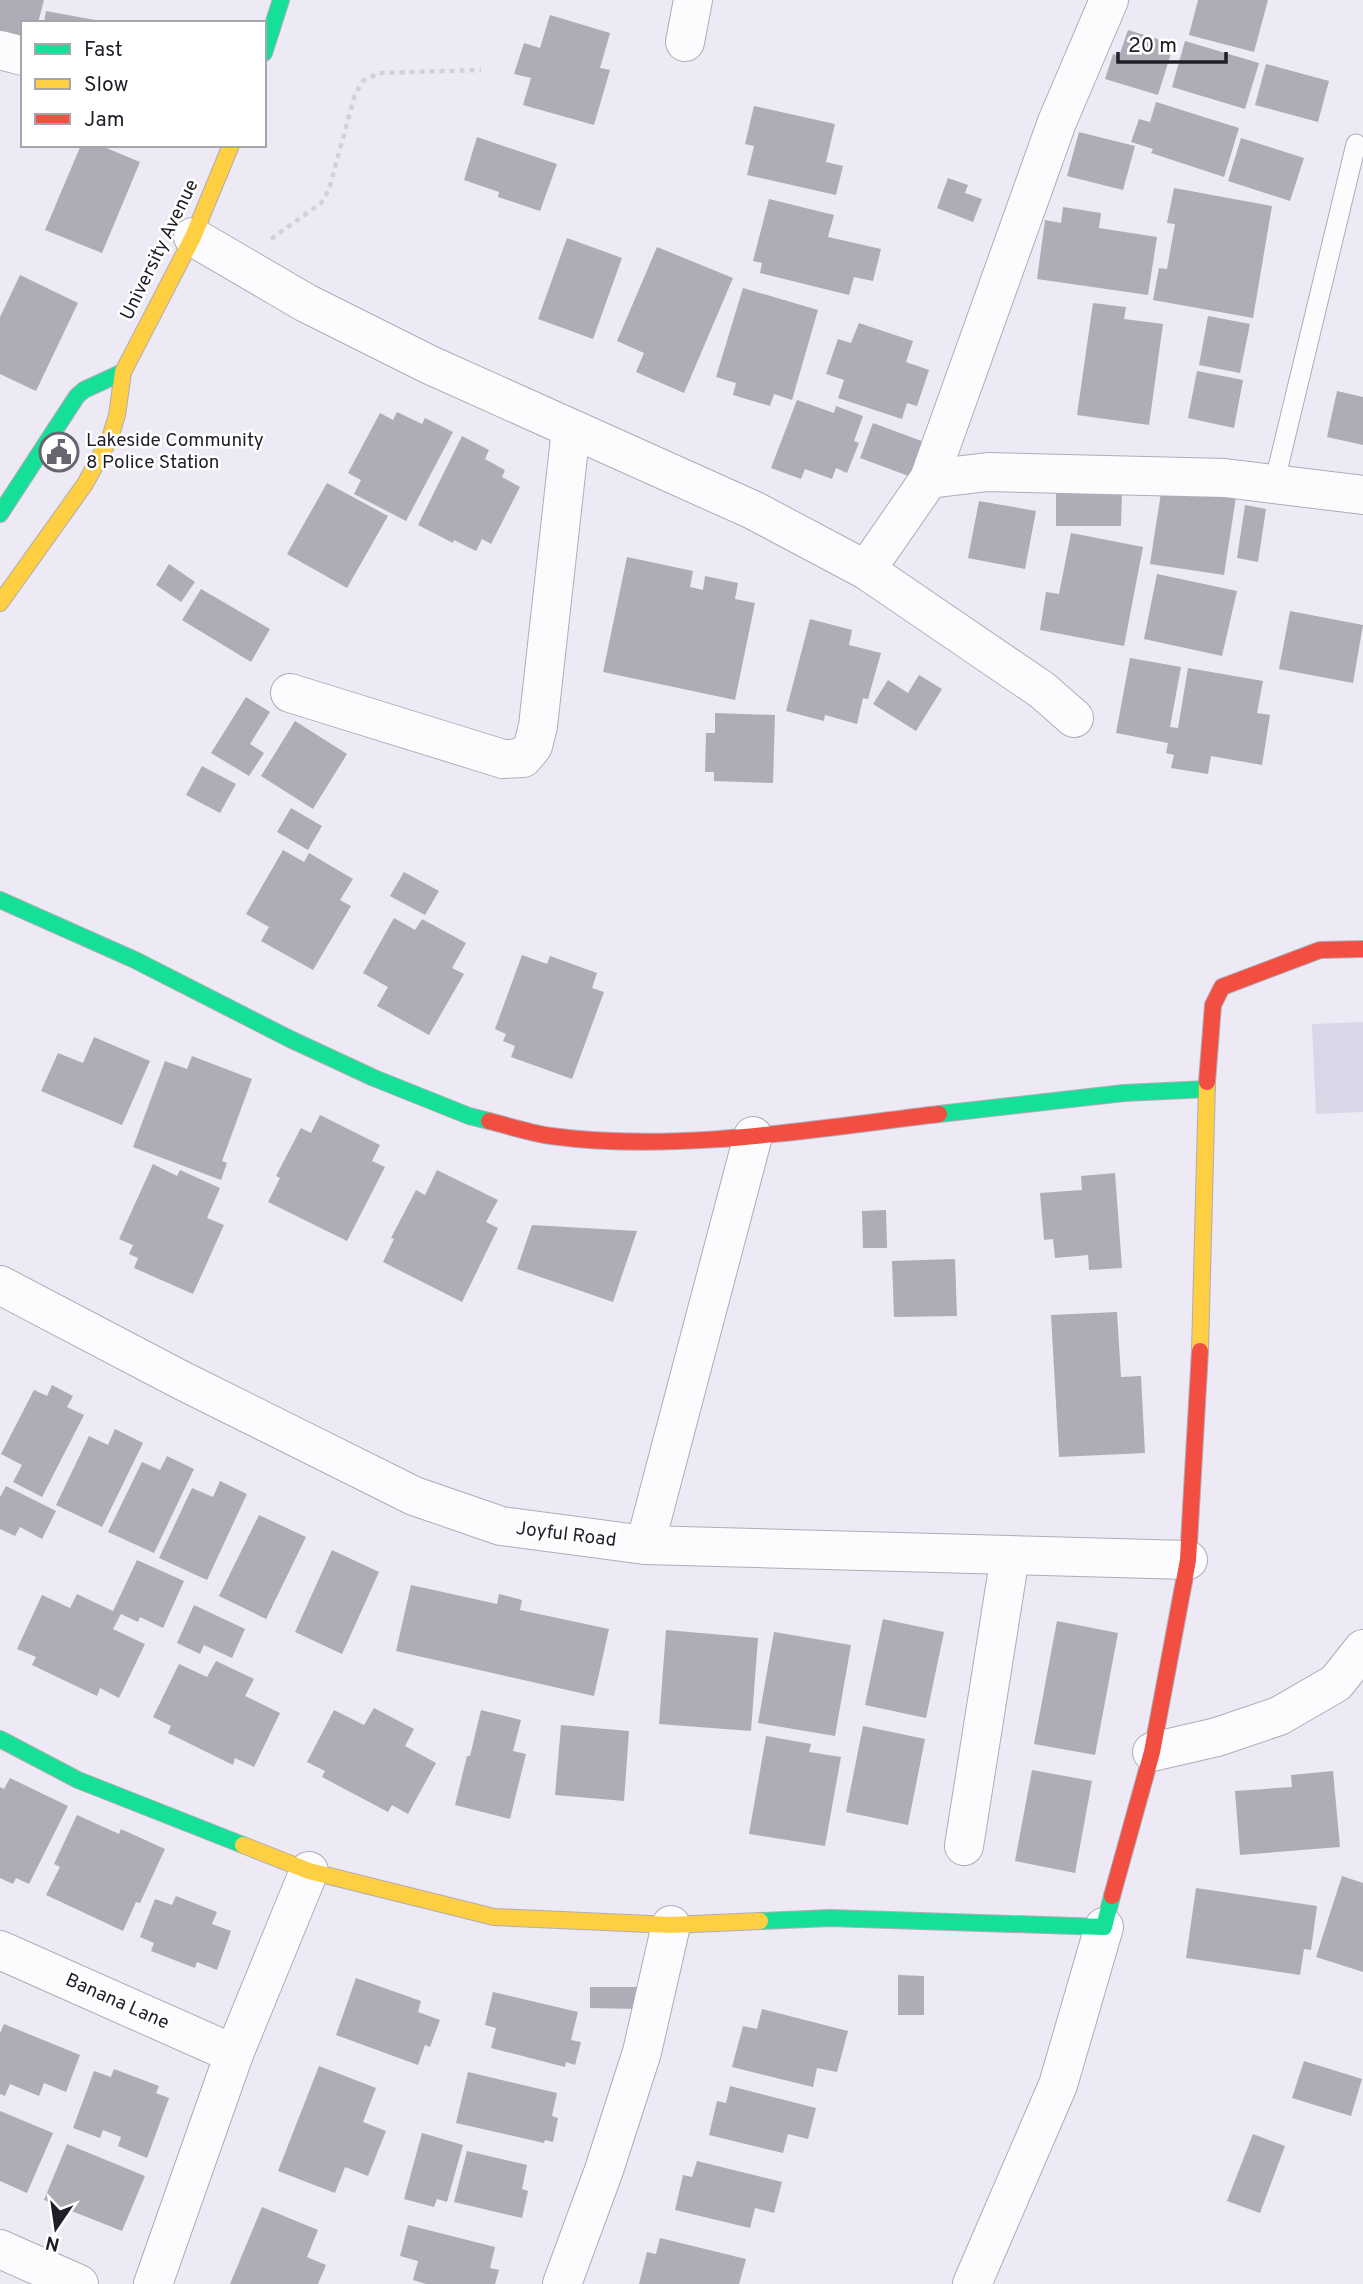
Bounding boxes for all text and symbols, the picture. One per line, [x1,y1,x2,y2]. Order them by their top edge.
legend [21,21,266,147]
scale bar [1118,21,1226,65]
text: 20 m [1128,33,1177,60]
text: Fast [84,37,123,64]
text: Slow [84,72,129,99]
text: Jam [84,107,125,134]
street label: University Avenue [116,176,204,324]
place label: Lakeside Community 8 Police Station [86,429,264,475]
public building icon: Lakeside Community 8 Police Station [38,431,80,473]
street label: Joyful Road [514,1517,618,1553]
street label: Banana Lane [61,1968,173,2036]
north arrow [21,2193,91,2263]
text: N [43,2229,62,2256]

